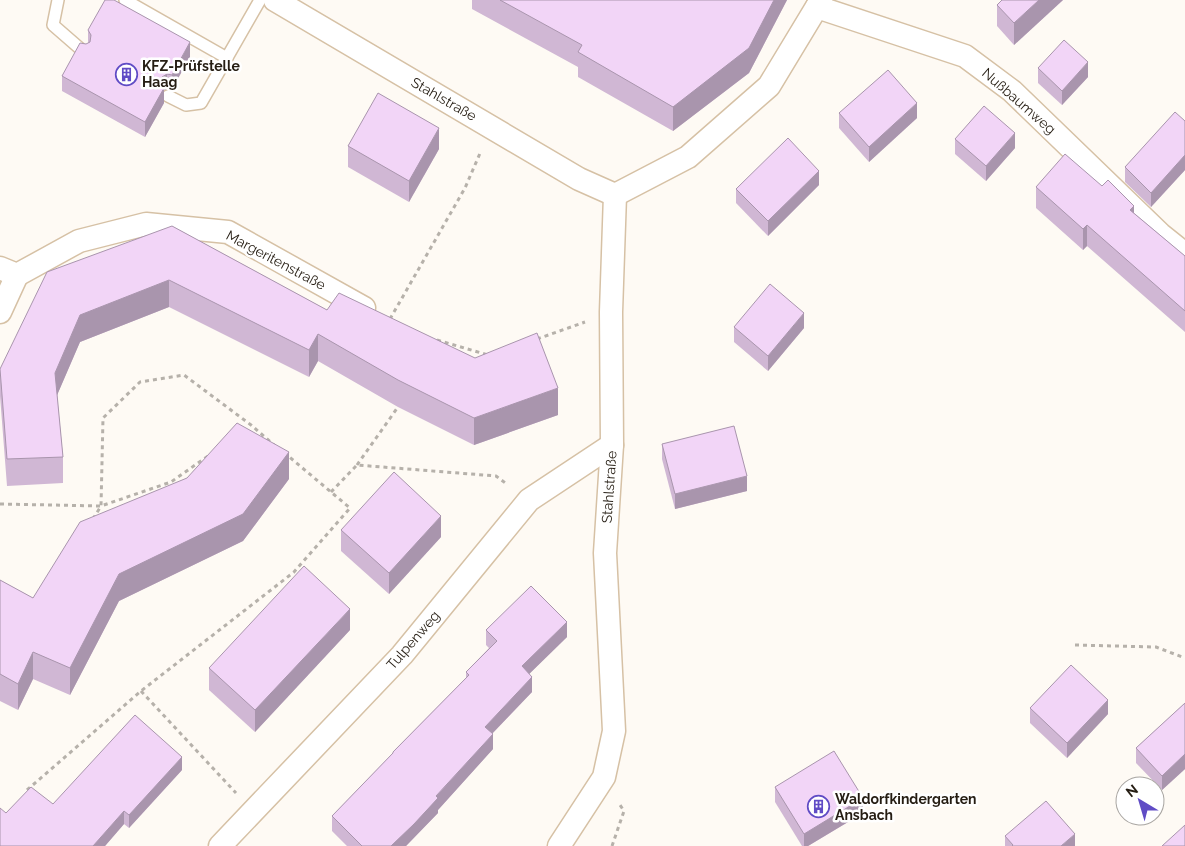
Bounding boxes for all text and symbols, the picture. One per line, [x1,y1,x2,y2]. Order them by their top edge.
place label: KFZ-Prüfstelle Haag [142,58,240,90]
building icon: KFZ-Prüfstelle Haag [114,62,138,86]
street label: Nußbaumweg [979,65,1059,137]
street label: Stahlstraße [409,74,479,124]
street label: Margeritenstraße [224,227,328,293]
street label: Stahlstraße [598,450,620,524]
street label: Tulpenweg [383,607,443,673]
north arrow [1115,776,1165,826]
text: N [1123,781,1141,800]
place label: Waldorfkindergarten Ansbach [835,791,977,823]
building icon: Waldorfkindergarten Ansbach [807,795,831,819]

